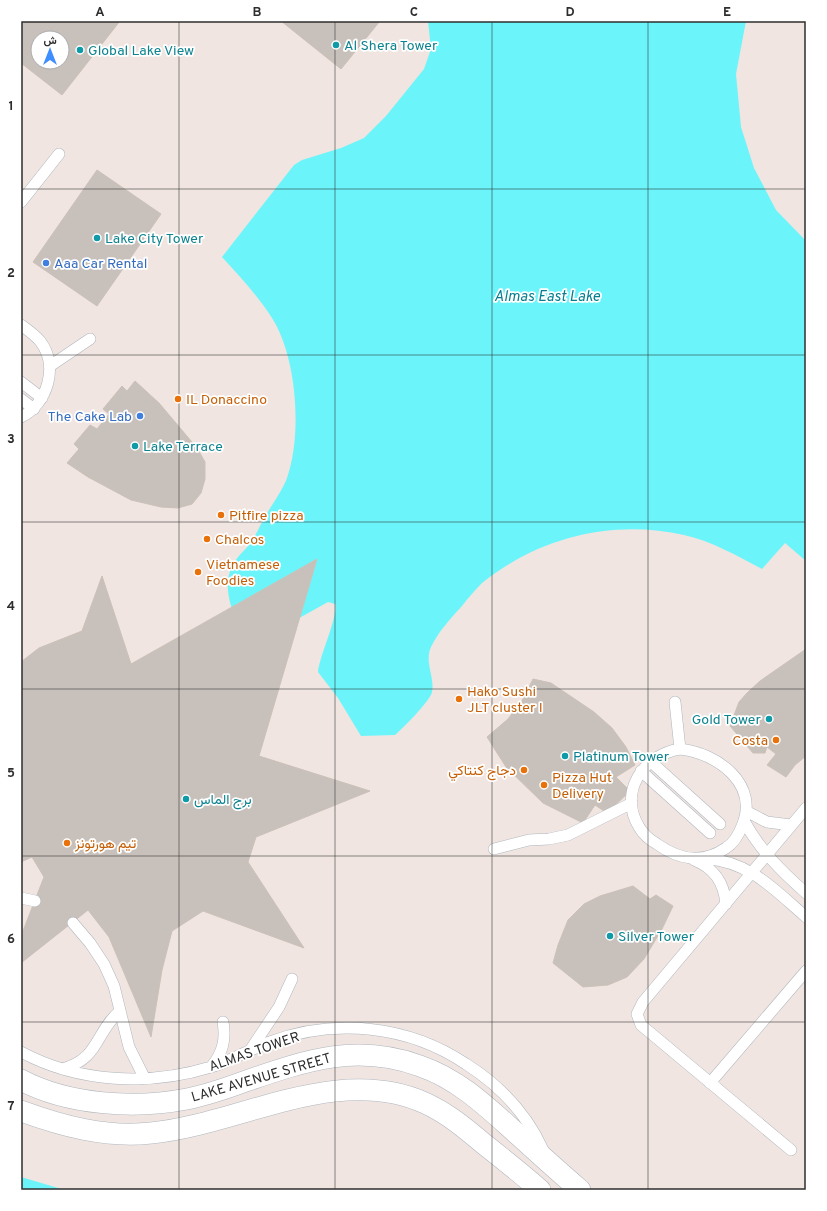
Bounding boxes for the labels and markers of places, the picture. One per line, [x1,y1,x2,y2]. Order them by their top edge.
place label: Al Shera Tower [344,38,438,55]
marker: Al Shera Tower [331,40,341,50]
place label: Global Lake View [88,43,194,60]
marker: Global Lake View [75,45,85,55]
place label: Lake City Tower [105,231,204,248]
marker: Lake City Tower [92,233,102,243]
place label: Aaa Car Rental [54,256,147,273]
marker: Aaa Car Rental [41,258,51,268]
place label: IL Donaccino [186,392,267,409]
marker: IL Donaccino [173,394,183,404]
place label: The Cake Lab [48,409,132,426]
marker: The Cake Lab [135,411,145,421]
place label: Lake Terrace [143,439,223,456]
marker: Lake Terrace [130,441,140,451]
place label: Pitfire pizza [229,508,304,525]
marker: Pitfire pizza [216,510,226,520]
place label: Chalcos [215,532,264,549]
marker: Chalcos [202,534,212,544]
place label: Vietnamese Foodies [206,557,280,590]
marker: Vietnamese Foodies [193,567,203,577]
place label: Hako Sushi JLT cluster I [467,684,543,717]
marker: Hako Sushi JLT cluster I [454,694,464,704]
place label: Gold Tower [692,712,762,729]
marker: Gold Tower [764,714,774,724]
place label: Costa [732,733,768,750]
marker: Costa [771,735,781,745]
place label: Platinum Tower [573,749,670,766]
marker: Platinum Tower [560,751,570,761]
place label: دجاج كنتاكي [448,763,516,782]
marker: دجاج كنتاكي [519,765,529,775]
place label: Pizza Hut Delivery [552,770,612,803]
marker: Pizza Hut Delivery [539,780,549,790]
place label: برج الماس [194,792,252,810]
marker: برج الماس [181,794,191,804]
place label: تيم هورتونز [74,836,136,853]
marker: تيم هورتونز [62,838,72,848]
place label: Silver Tower [618,929,695,946]
marker: Silver Tower [605,931,615,941]

